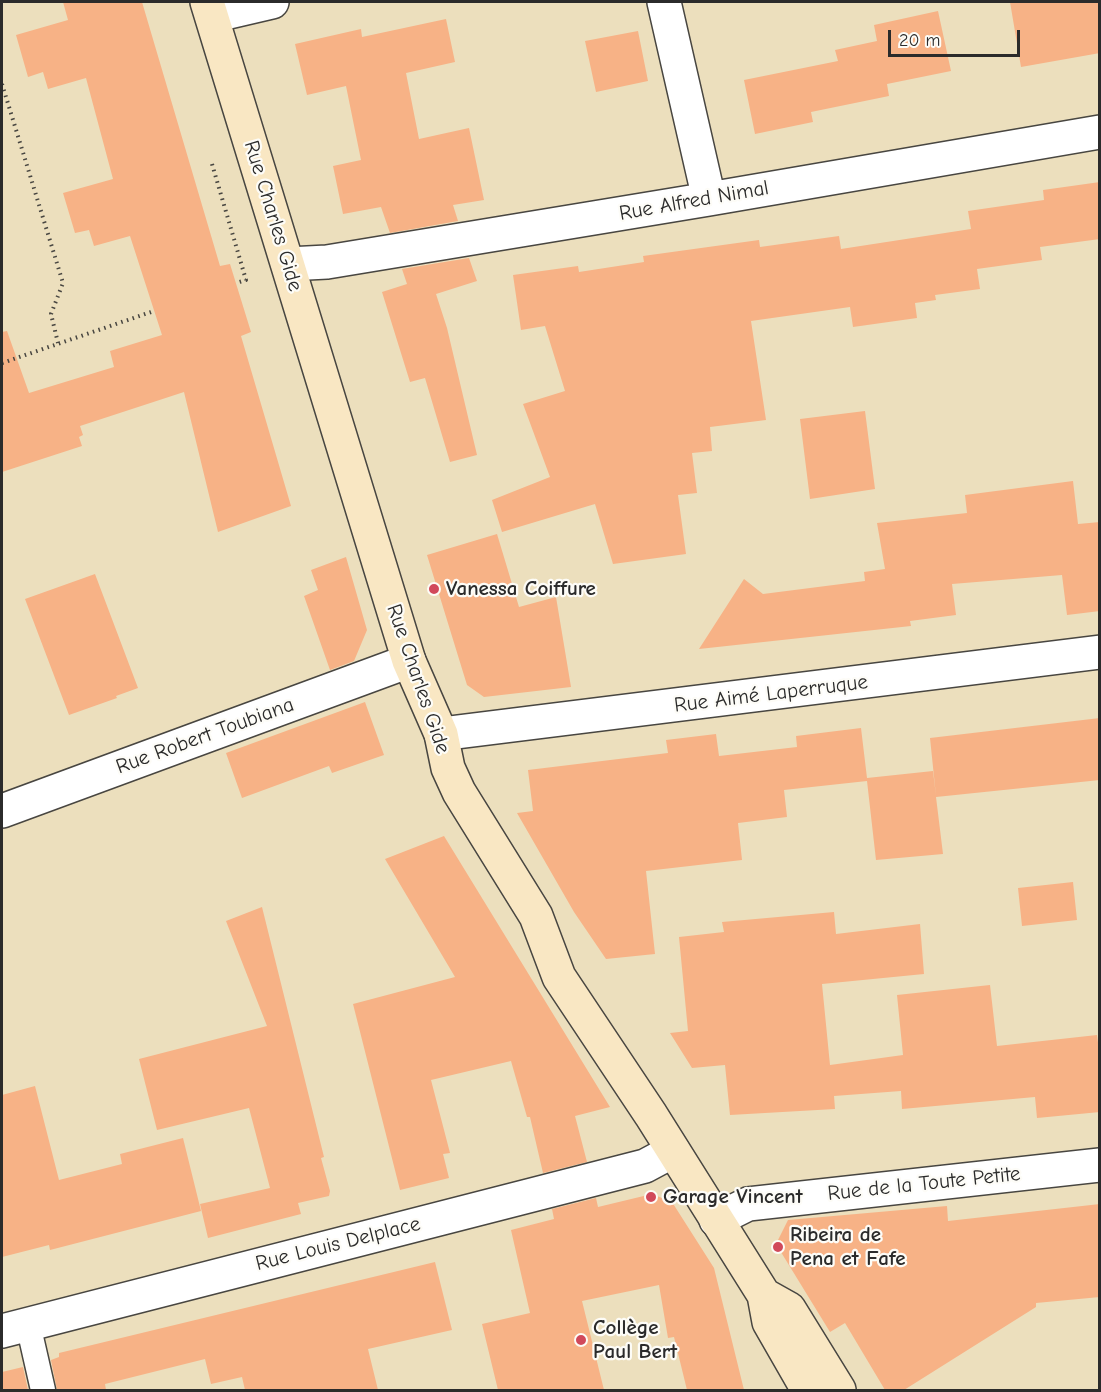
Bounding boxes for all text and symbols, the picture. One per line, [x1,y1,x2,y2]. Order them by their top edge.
scale bar [891,18,1023,56]
text: 20 m [899,30,940,51]
street label: Rue Charles Gide [238,138,308,294]
street label: Rue Alfred Nimal [617,175,771,227]
place label: Vanessa Coiffure [446,576,596,602]
marker: Vanessa Coiffure [427,582,441,596]
street label: Rue Charles Gide [381,601,455,757]
street label: Rue Aimé Laperruque [673,670,869,718]
street label: Rue Robert Toubiana [113,692,297,780]
street label: Rue de la Toute Petite [826,1161,1022,1207]
place label: Garage Vincent [663,1184,803,1210]
marker: Garage Vincent [644,1190,658,1204]
street label: Rue Louis Delplace [253,1211,423,1277]
place label: Ribeira de Pena et Fafe [790,1222,906,1272]
marker: Ribeira de Pena et Fafe [771,1240,785,1254]
place label: Collège Paul Bert [593,1315,677,1365]
marker: Collège Paul Bert [574,1333,588,1347]

